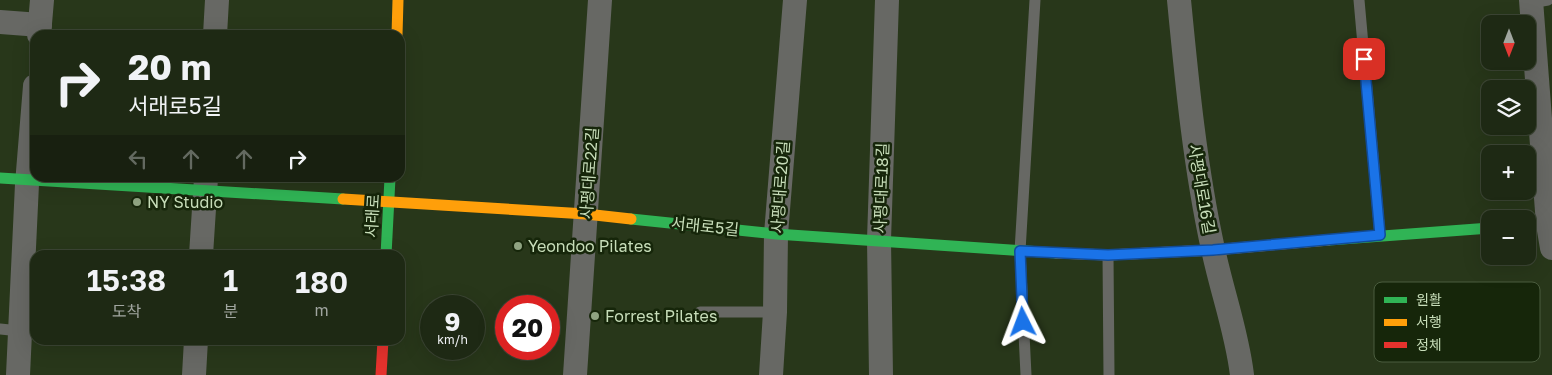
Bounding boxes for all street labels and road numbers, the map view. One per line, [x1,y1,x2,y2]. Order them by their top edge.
street label: 사평대로22길 [576,126,602,220]
street label: 사평대로20길 [767,140,793,234]
street label: 사평대로18길 [869,142,893,234]
street label: 사평대로16길 [1184,142,1220,236]
street label: 서래로 [361,193,383,239]
street label: 서래로5길 [670,212,740,240]

